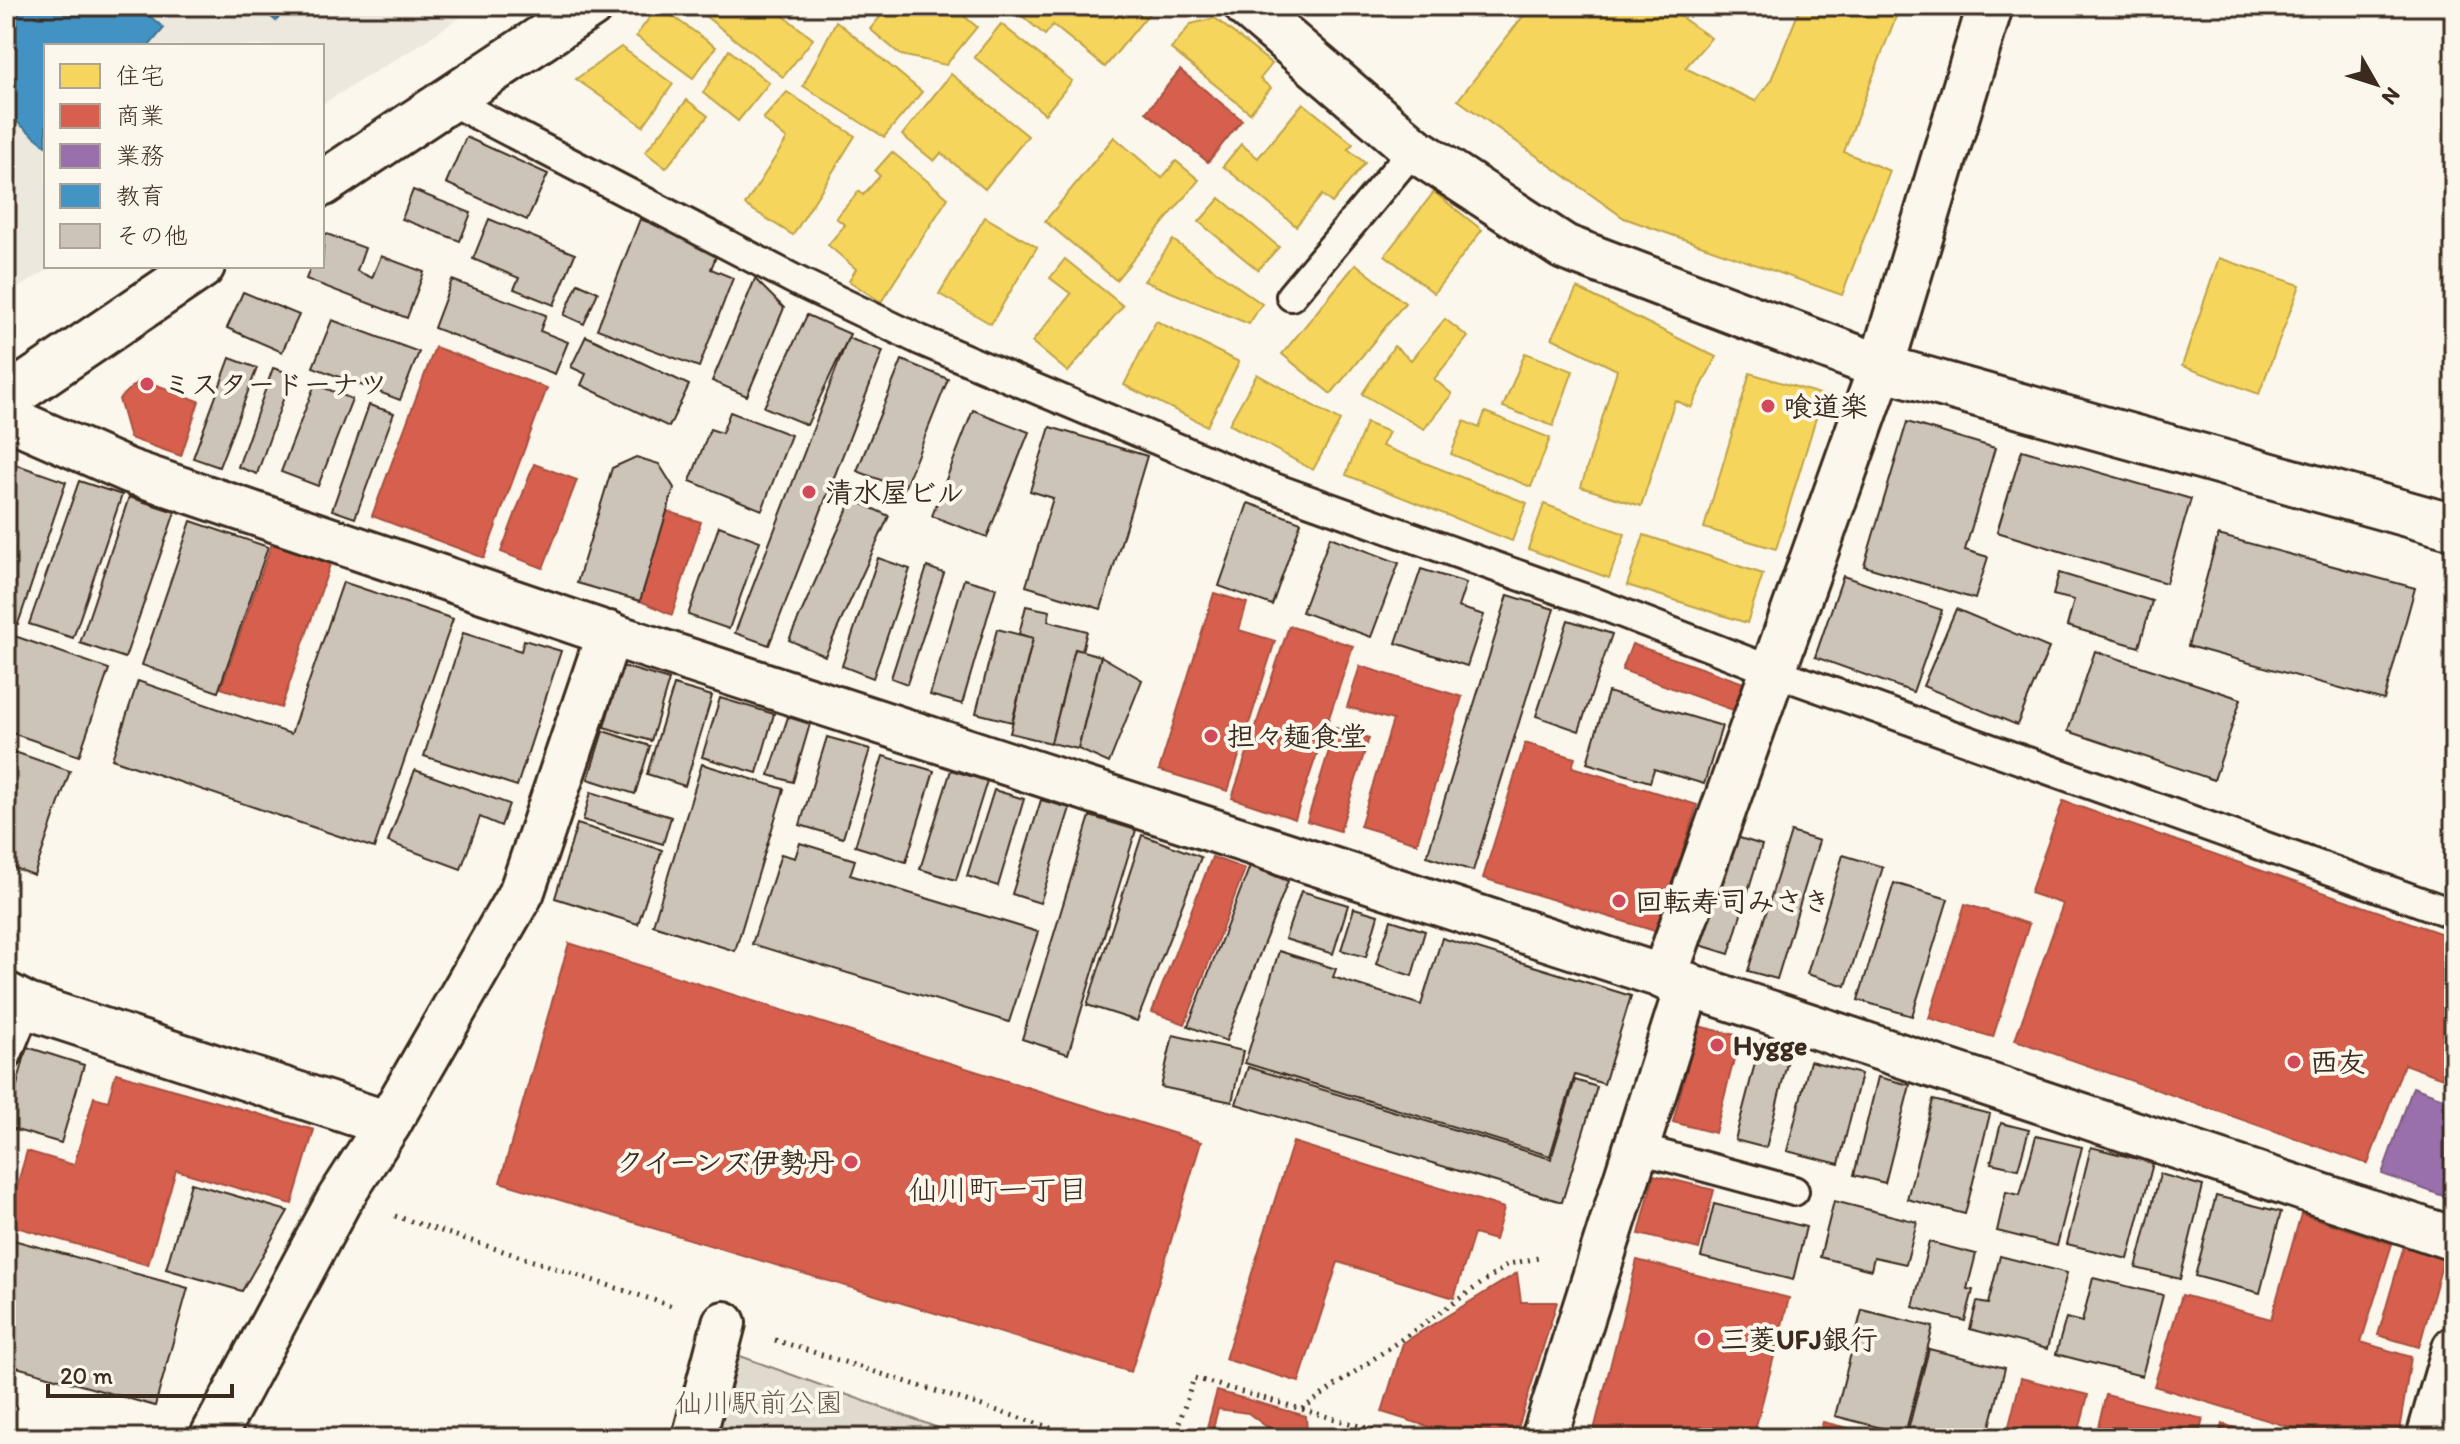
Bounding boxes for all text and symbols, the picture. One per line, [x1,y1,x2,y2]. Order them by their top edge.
legend [44,44,324,268]
north arrow [2336,44,2416,124]
text: 住宅 [116,61,164,90]
text: N [2376,82,2406,111]
text: 商業 [116,101,164,130]
text: 業務 [116,141,164,170]
text: 教育 [116,181,164,210]
text: その他 [116,221,188,250]
place label: ミスタードーナツ [163,367,388,401]
marker: ミスタードーナツ [138,375,156,393]
place label: 喰道楽 [1784,389,1868,423]
marker: 喰道楽 [1759,397,1777,415]
place label: 清水屋ビル [825,475,964,509]
marker: 清水屋ビル [800,483,818,501]
place label: 担々麺食堂 [1227,719,1367,753]
marker: 担々麺食堂 [1202,727,1220,745]
place label: 回転寿司みさき [1635,884,1831,918]
marker: 回転寿司みさき [1610,892,1628,910]
place label: Hygge [1733,1028,1807,1062]
marker: Hygge [1708,1036,1726,1054]
place label: 西友 [2310,1045,2366,1079]
marker: 西友 [2285,1053,2303,1071]
place label: クイーンズ伊勢丹 [616,1145,835,1179]
marker: クイーンズ伊勢丹 [842,1153,860,1171]
district label: 仙川町一丁目 [908,1171,1088,1208]
place label: 三菱UFJ銀行 [1720,1322,1878,1356]
marker: 三菱UFJ銀行 [1695,1330,1713,1348]
scale bar [48,1348,232,1398]
text: 20 m [60,1361,113,1390]
park label: 仙川駅前公園 [675,1385,843,1419]

